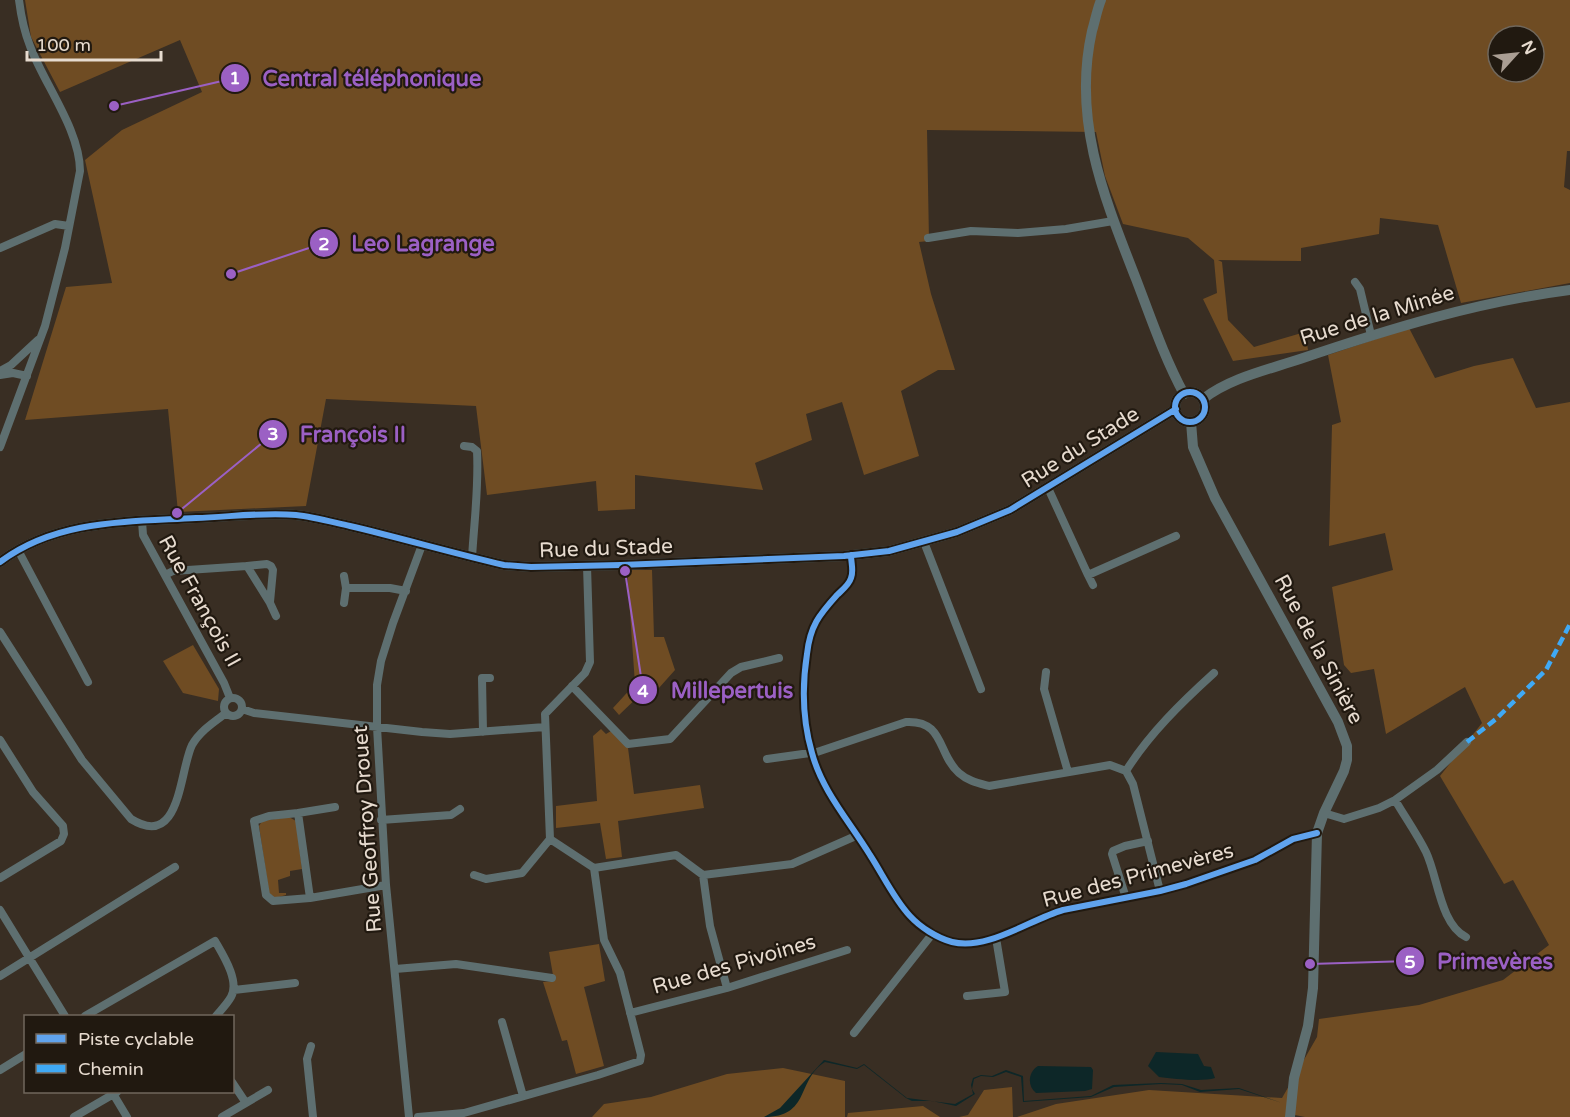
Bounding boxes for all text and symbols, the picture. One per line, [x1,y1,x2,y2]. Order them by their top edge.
scale bar [27,24,160,62]
north arrow [1486,24,1546,84]
text: 100 m [36,34,91,56]
text: N [1517,37,1540,58]
callout: Central téléphonique [220,58,493,98]
text: Central téléphonique [263,66,481,92]
text: 1 [229,67,241,89]
callout: Leo Lagrange [309,223,506,263]
text: Leo Lagrange [351,231,495,257]
text: 2 [318,233,330,255]
street label: Rue de la Minée [1297,280,1457,351]
street label: Rue du Stade [1017,401,1144,494]
callout: François II [258,414,418,454]
text: François II [300,422,406,448]
text: 3 [267,423,279,445]
street label: Rue François II [153,531,246,671]
street label: Rue du Stade [539,534,674,563]
street label: Rue de la Sinière [1269,570,1369,728]
callout: Millepertuis [628,670,805,710]
text: Millepertuis [671,678,794,704]
text: 4 [637,680,649,702]
street label: Rue Geoffroy Drouet [348,725,387,933]
street label: Rue des Primevères [1040,838,1236,913]
street label: Rue des Pivoines [650,929,819,1000]
callout: Primevères [1395,941,1565,981]
text: Primevères [1437,949,1553,975]
text: 5 [1404,951,1416,973]
legend [24,1015,234,1093]
text: Piste cyclable [78,1028,194,1050]
text: Chemin [78,1058,144,1080]

